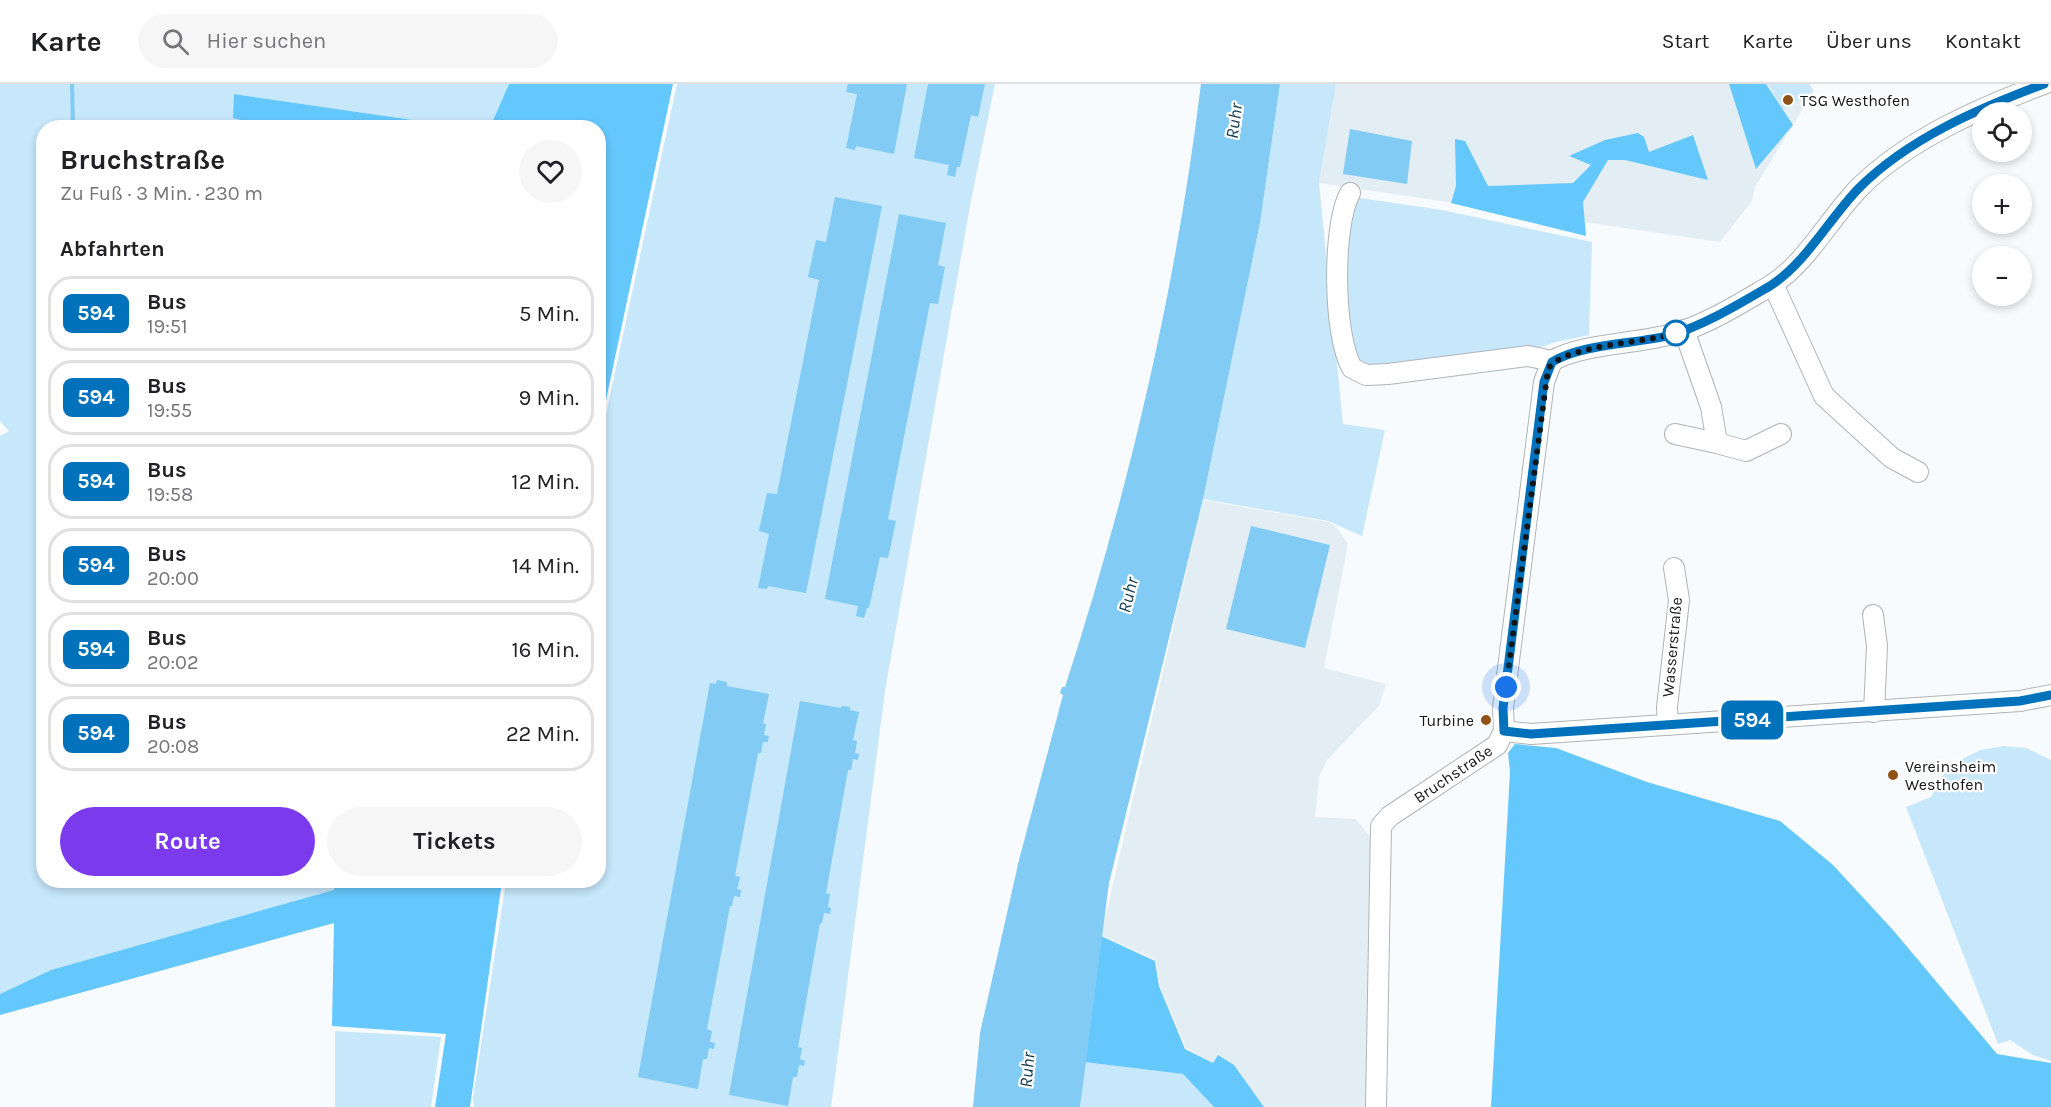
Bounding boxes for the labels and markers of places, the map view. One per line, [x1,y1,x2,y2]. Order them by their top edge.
place label: TSG Westhofen [1800,91,1910,110]
marker: TSG Westhofen [1781,93,1795,107]
unlabelled marker [1663,320,1689,346]
place label: Turbine [1420,711,1474,730]
marker: Turbine [1479,713,1493,727]
place label: Vereinsheim Westhofen [1905,757,1996,794]
marker: Vereinsheim Westhofen [1886,768,1900,782]

